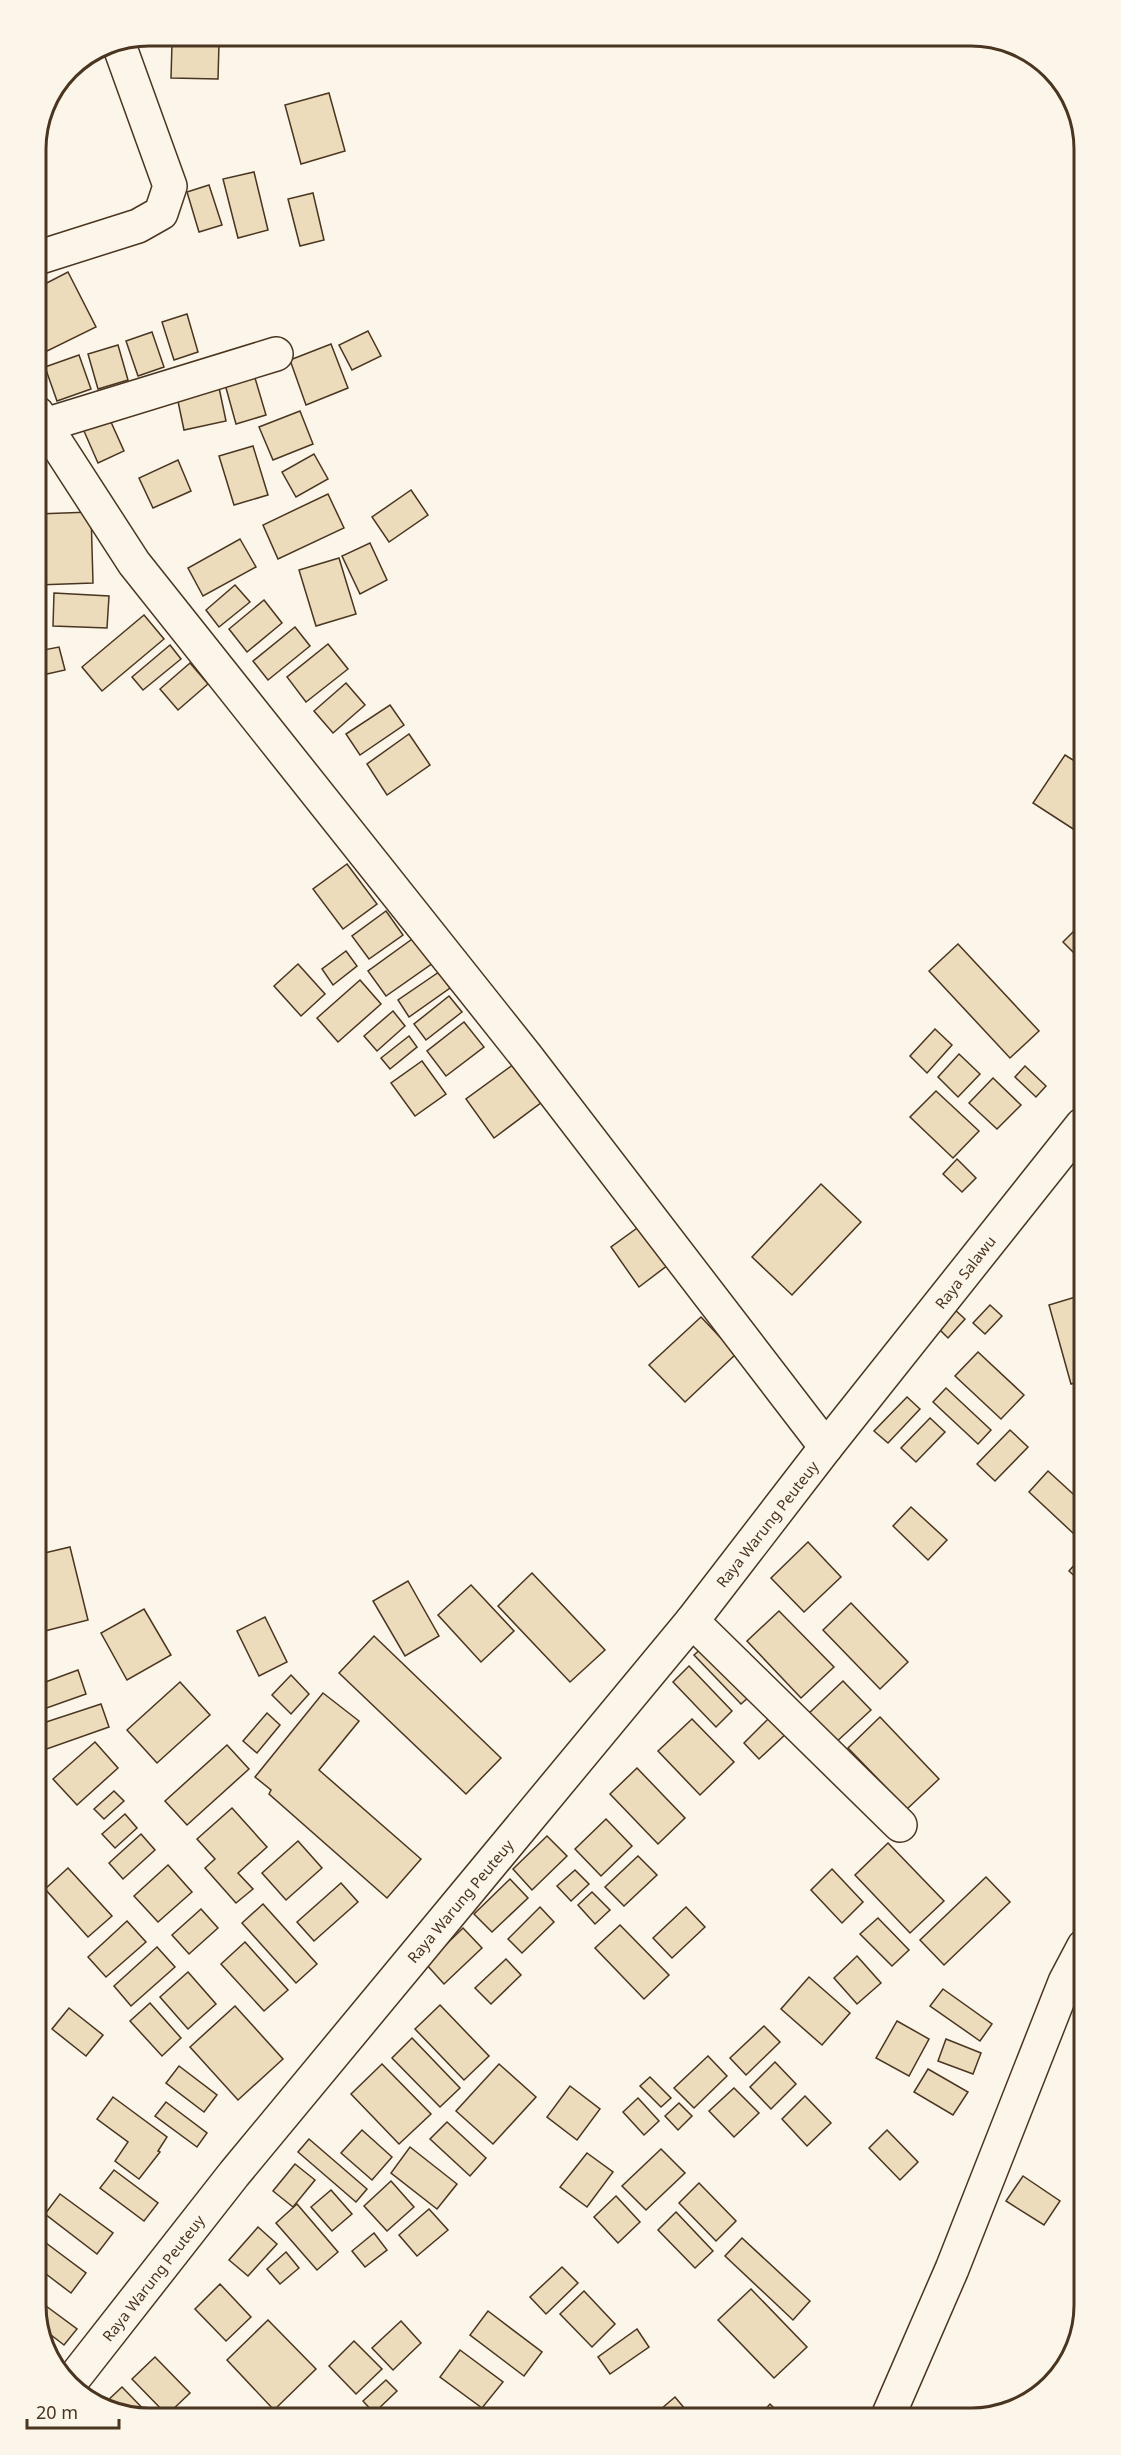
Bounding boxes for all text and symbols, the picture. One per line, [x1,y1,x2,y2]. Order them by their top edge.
street label: Raya Salawu [930,1231,1000,1313]
street label: Raya Warung Peuteuy [711,1456,823,1591]
street label: Raya Warung Peuteuy [402,1835,518,1967]
street label: Raya Warung Peuteuy [97,2210,209,2345]
scale bar [27,2392,118,2430]
text: 20 m [36,2400,78,2424]

